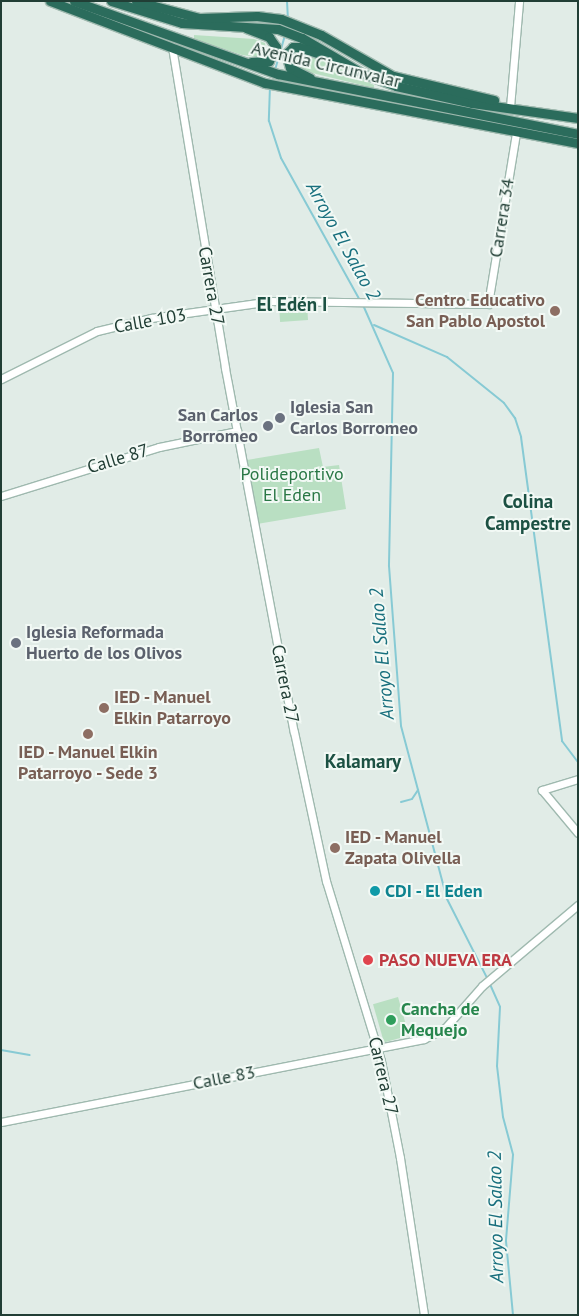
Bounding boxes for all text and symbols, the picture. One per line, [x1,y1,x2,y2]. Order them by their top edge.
street label: Avenida Circunvalar [249,37,403,93]
street label: Carrera 34 [485,177,519,259]
water label: Arroyo El Salao 2 [301,178,385,304]
street label: Carrera 27 [193,245,229,327]
place label: Centro Educativo San Pablo Apostol [405,290,545,332]
district label: El Edén I [257,294,327,316]
street label: Calle 103 [112,304,188,338]
marker: Centro Educativo San Pablo Apostol [549,305,561,317]
place label: Iglesia San Carlos Borromeo [290,397,418,439]
place label: San Carlos Borromeo [178,405,258,448]
marker: Iglesia San Carlos Borromeo [274,412,286,424]
marker: San Carlos Borromeo [262,420,274,432]
street label: Calle 87 [85,439,151,479]
park label: Polideportivo El Eden [240,464,344,506]
district label: Colina Campestre [485,491,571,535]
water label: Arroyo El Salao 2 [365,587,399,721]
place label: Iglesia Reformada Huerto de los Olivos [26,622,182,664]
marker: Iglesia Reformada Huerto de los Olivos [10,637,22,649]
street label: Carrera 27 [267,643,303,725]
place label: IED - Manuel Elkin Patarroyo [114,687,231,730]
marker: IED - Manuel Elkin Patarroyo [98,702,110,714]
marker: IED - Manuel Elkin Patarroyo - Sede 3 [82,728,94,740]
place label: IED - Manuel Elkin Patarroyo - Sede 3 [17,742,159,784]
district label: Kalamary [325,751,401,773]
place label: IED - Manuel Zapata Olivella [345,827,461,870]
marker: IED - Manuel Zapata Olivella [329,842,341,854]
place label: CDI - El Eden [385,880,485,902]
marker: CDI - El Eden [369,885,381,897]
place label: PASO NUEVA ERA [379,949,513,971]
marker: PASO NUEVA ERA [361,953,375,967]
place label: Cancha de Mequejo [401,999,480,1042]
marker: Cancha de Mequejo [385,1014,397,1026]
street label: Carrera 27 [364,1035,402,1117]
street label: Calle 83 [191,1061,257,1095]
water label: Arroyo El Salao 2 [483,1151,509,1283]

